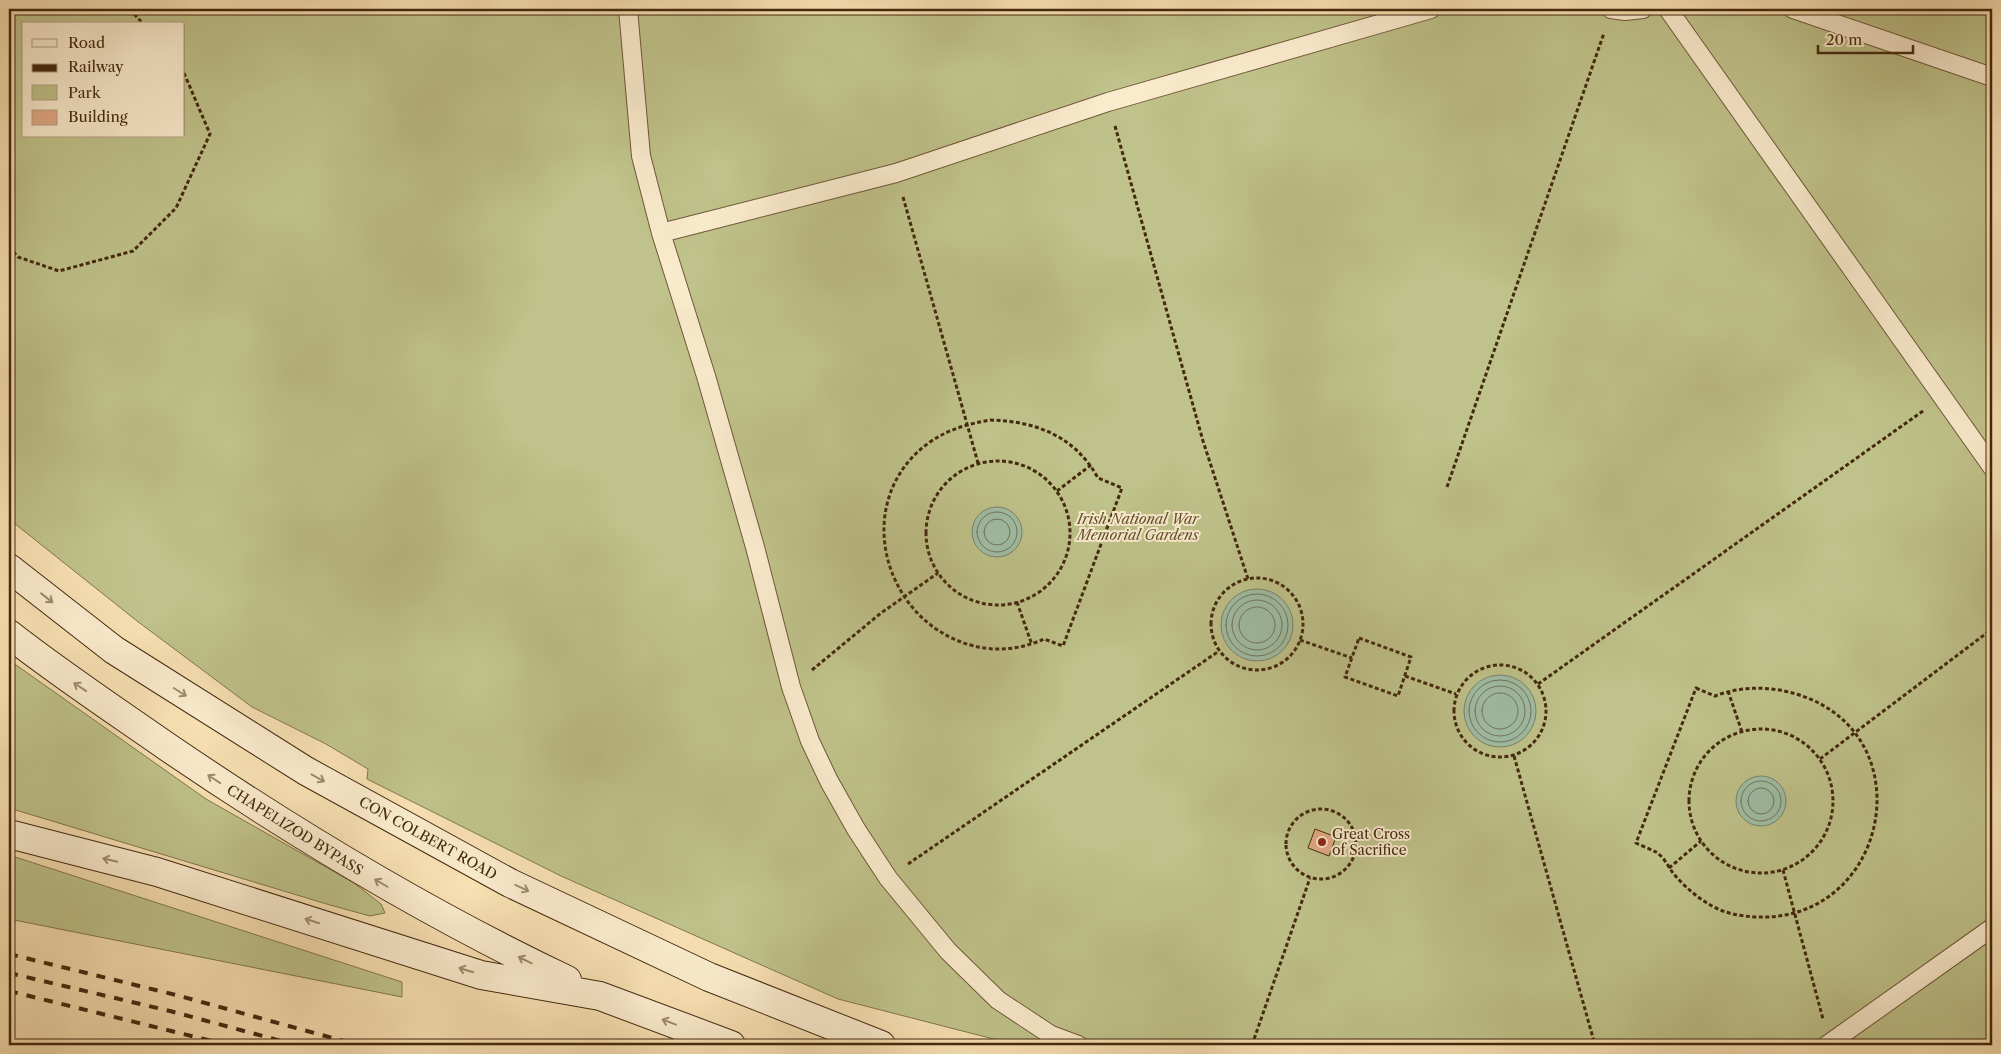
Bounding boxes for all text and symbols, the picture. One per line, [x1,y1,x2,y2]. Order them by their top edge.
legend [22,22,185,138]
scale bar [1818,22,1914,54]
text: 20 m [1826,30,1862,49]
text: Road [68,33,105,52]
text: Railway [68,57,124,76]
text: Park [68,83,102,102]
text: Building [68,107,128,126]
park label: Irish National War Memorial Gardens [1075,510,1200,544]
one-way arrow [40,593,54,603]
one-way arrow [73,682,87,692]
one-way arrow [173,686,187,697]
one-way arrow [310,773,325,783]
one-way arrow [207,774,221,784]
street label: CHAPELIZOD BYPASS [223,781,367,879]
street label: CON COLBERT ROAD [356,792,500,884]
place label: Great Cross of Sacrifice [1332,825,1410,859]
marker: Great Cross of Sacrifice [1316,836,1328,848]
one-way arrow [103,855,119,864]
one-way arrow [374,878,389,888]
one-way arrow [514,884,529,894]
one-way arrow [304,916,320,925]
one-way arrow [517,955,532,965]
one-way arrow [459,965,475,975]
one-way arrow [662,1017,677,1026]

